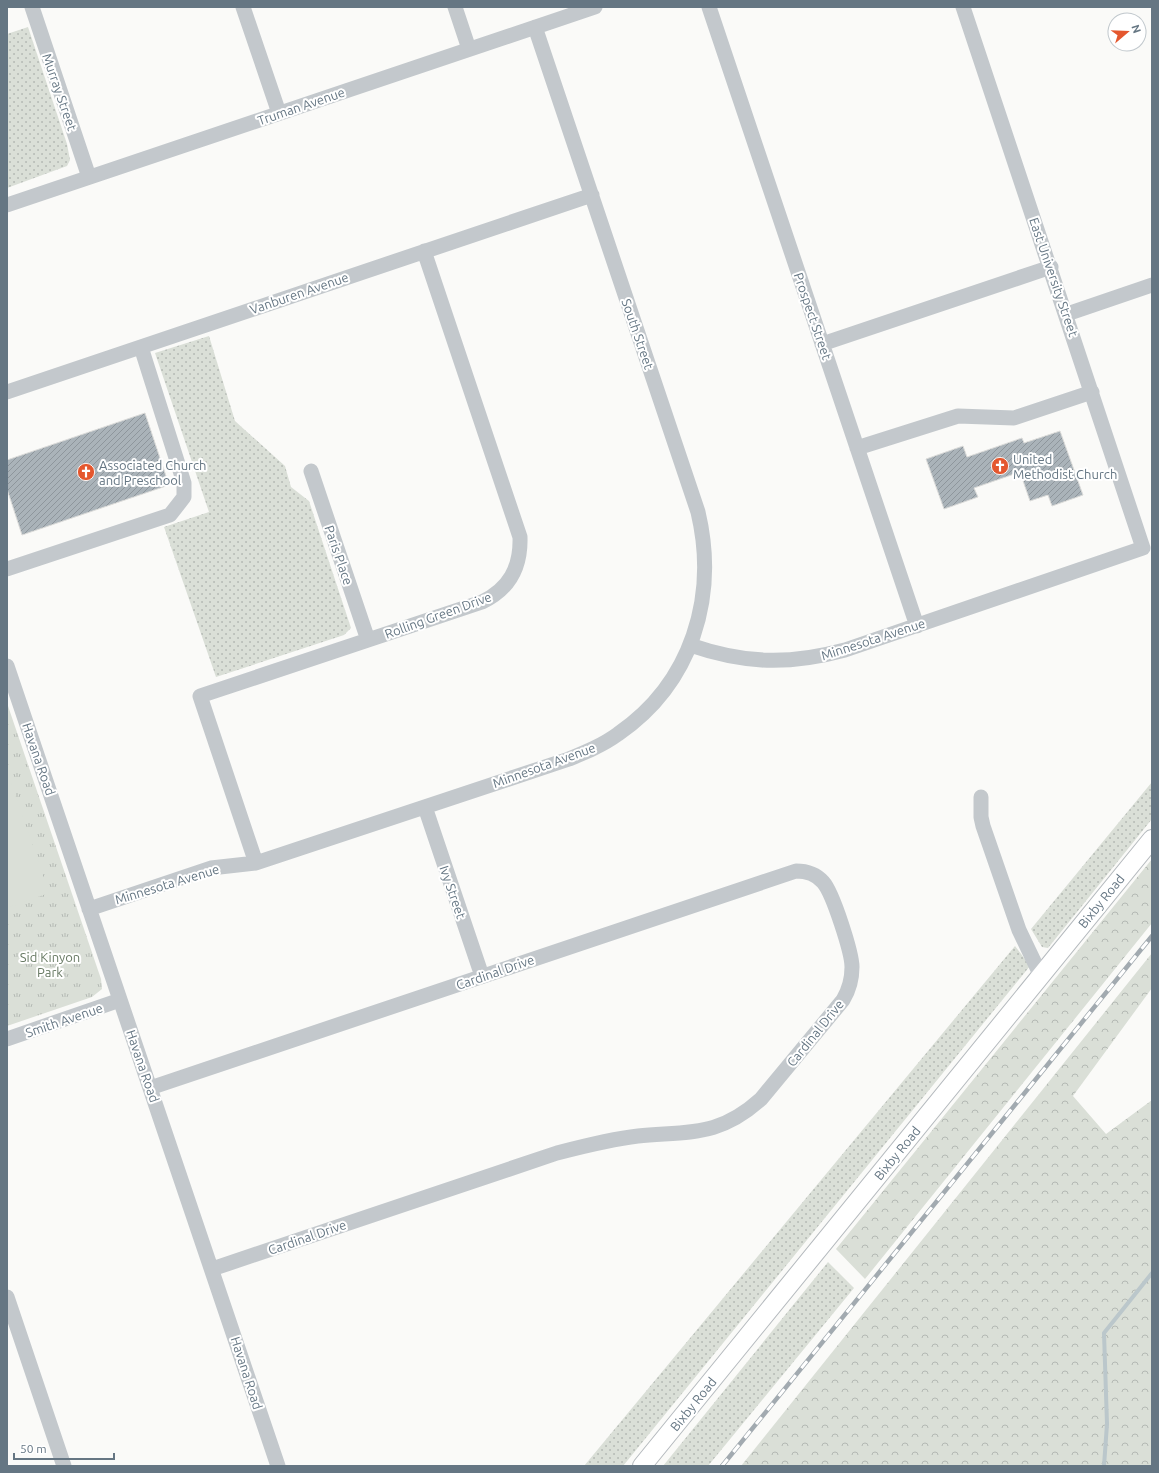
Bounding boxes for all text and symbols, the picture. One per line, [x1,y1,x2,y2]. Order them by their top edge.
north arrow [1107,12,1147,52]
text: N [1129,23,1143,35]
street label: Murray Street [40,52,80,132]
street label: Truman Avenue [256,85,346,127]
street label: East University Street [1027,216,1081,338]
street label: Vanburen Avenue [248,270,350,316]
street label: Prospect Street [792,271,834,361]
street label: South Street [619,297,657,371]
place label: United Methodist Church [1013,452,1117,481]
church icon: United Methodist Church [990,456,1010,476]
place label: Associated Church and Preschool [99,458,206,487]
church icon: Associated Church and Preschool [76,462,96,482]
street label: Paris Place [322,523,356,587]
street label: Rolling Green Drive [383,589,493,641]
street label: Minnesota Avenue [819,616,927,662]
street label: Havana Road [20,721,58,797]
street label: Minnesota Avenue [491,740,597,790]
street label: Minnesota Avenue [113,861,221,907]
street label: Ivy Street [437,864,469,920]
street label: Bixby Road [1075,871,1127,931]
park label: Sid Kinyon Park [20,950,80,979]
street label: Cardinal Drive [454,952,536,992]
street label: Cardinal Drive [784,997,846,1069]
street label: Smith Avenue [24,1000,104,1040]
street label: Havana Road [124,1028,162,1104]
street label: Bixby Road [871,1123,923,1183]
street label: Cardinal Drive [266,1217,348,1257]
street label: Havana Road [229,1335,265,1411]
street label: Bixby Road [667,1374,719,1434]
scale bar [14,1435,114,1461]
text: 50 m [20,1442,47,1455]

